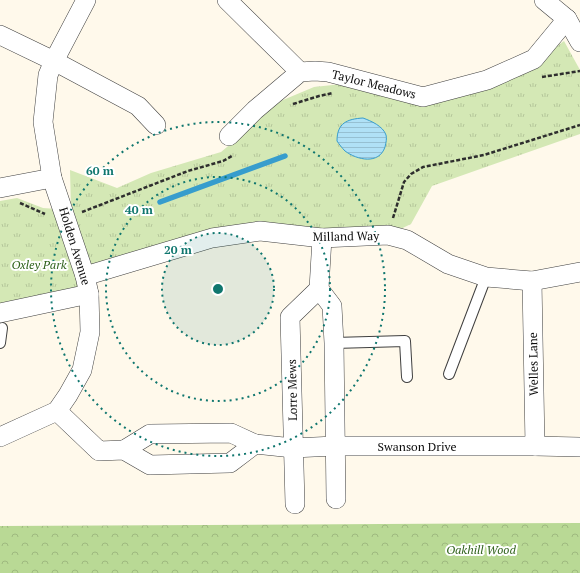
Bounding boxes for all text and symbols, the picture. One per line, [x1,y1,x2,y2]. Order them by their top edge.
street label: Taylor Meadows [330,66,418,102]
text: 60 m [86,163,114,178]
text: 40 m [125,202,153,217]
street label: Holden Avenue [56,205,94,287]
street label: Milland Way [313,228,380,244]
text: 20 m [164,242,192,257]
park label: Oxley Park [11,257,67,272]
centre of rings [211,282,225,296]
street label: Welles Lane [525,332,541,396]
street label: Lorre Mews [284,359,300,421]
street label: Swanson Drive [378,439,456,454]
park label: Oakhill Wood [446,542,516,557]

